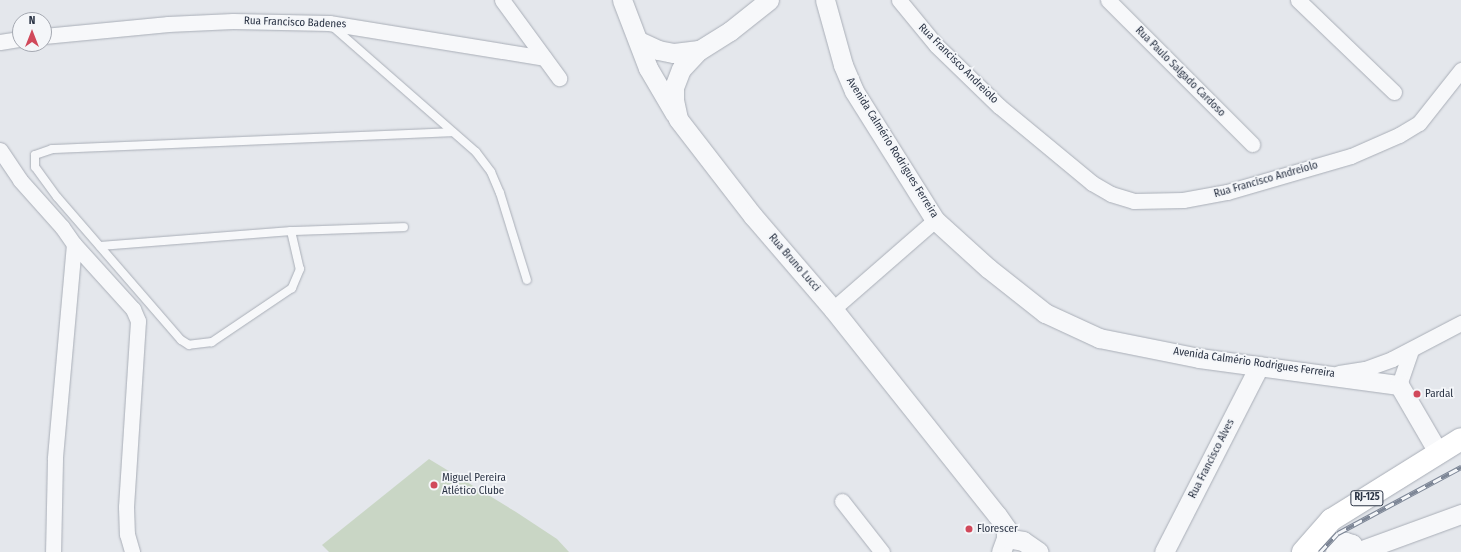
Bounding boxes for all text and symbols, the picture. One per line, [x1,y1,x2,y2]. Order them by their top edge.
north arrow [12,12,52,52]
text: N [29,14,35,27]
street label: Rua Francisco Badenes [244,15,346,31]
street label: Rua Francisco Andreiolo [915,21,1001,107]
street label: Rua Paulo Salgado Cardoso [1132,24,1228,120]
street label: Avenida Calmério Rodrigues Ferreira [843,75,941,221]
street label: Rua Francisco Andreiolo [1213,159,1319,201]
street label: Rua Bruno Lucci [765,232,823,294]
street label: Avenida Calmério Rodrigues Ferreira [1172,345,1336,381]
place label: Pardal [1425,387,1453,401]
marker: Pardal [1412,389,1422,399]
street label: Rua Francisco Alves [1186,417,1238,501]
place label: Miguel Pereira Atlético Clube [442,472,506,498]
marker: Miguel Pereira Atlético Clube [429,480,439,490]
road number: RJ-125 [1350,490,1384,506]
place label: Florescer [977,522,1018,536]
marker: Florescer [964,524,974,534]

